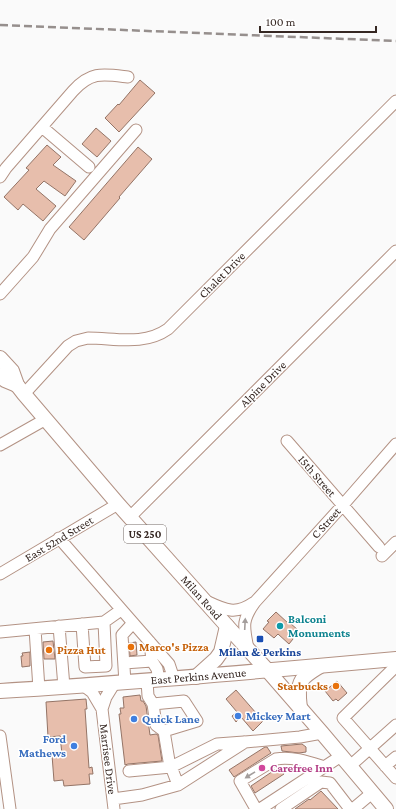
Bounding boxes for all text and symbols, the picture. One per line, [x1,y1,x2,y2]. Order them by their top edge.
scale bar [260,8,376,34]
text: 100 m [266,15,296,29]
street label: Chalet Drive [196,249,248,301]
street label: Alpine Drive [237,358,289,410]
street label: 15th Street [295,452,339,500]
street label: C Street [308,504,344,542]
street label: East 52nd Street [22,513,97,565]
road number: US 250 [124,525,166,543]
street label: Milan Road [178,572,225,623]
place label: Balconi Monuments [288,612,350,640]
one-way arrow [242,618,249,630]
marker: Balconi Monuments [275,621,285,631]
marker: Milan & Perkins [255,634,265,644]
place label: Marco's Pizza [139,640,209,654]
marker: Marco's Pizza [126,642,136,652]
place label: Pizza Hut [57,643,106,657]
marker: Pizza Hut [44,645,54,655]
place label: Milan & Perkins [219,645,301,659]
street label: East Perkins Avenue [150,665,247,687]
place label: Starbucks [277,679,328,693]
marker: Starbucks [331,681,341,691]
place label: Mickey Mart [246,709,311,723]
marker: Mickey Mart [233,711,243,721]
place label: Quick Lane [142,712,200,726]
marker: Quick Lane [129,714,139,724]
street label: Marrisee Drive [97,723,119,795]
place label: Ford Mathews [19,732,66,760]
marker: Ford Mathews [69,741,79,751]
place label: Carefree Inn [270,761,333,775]
marker: Carefree Inn [257,763,267,773]
one-way arrow [245,771,255,779]

